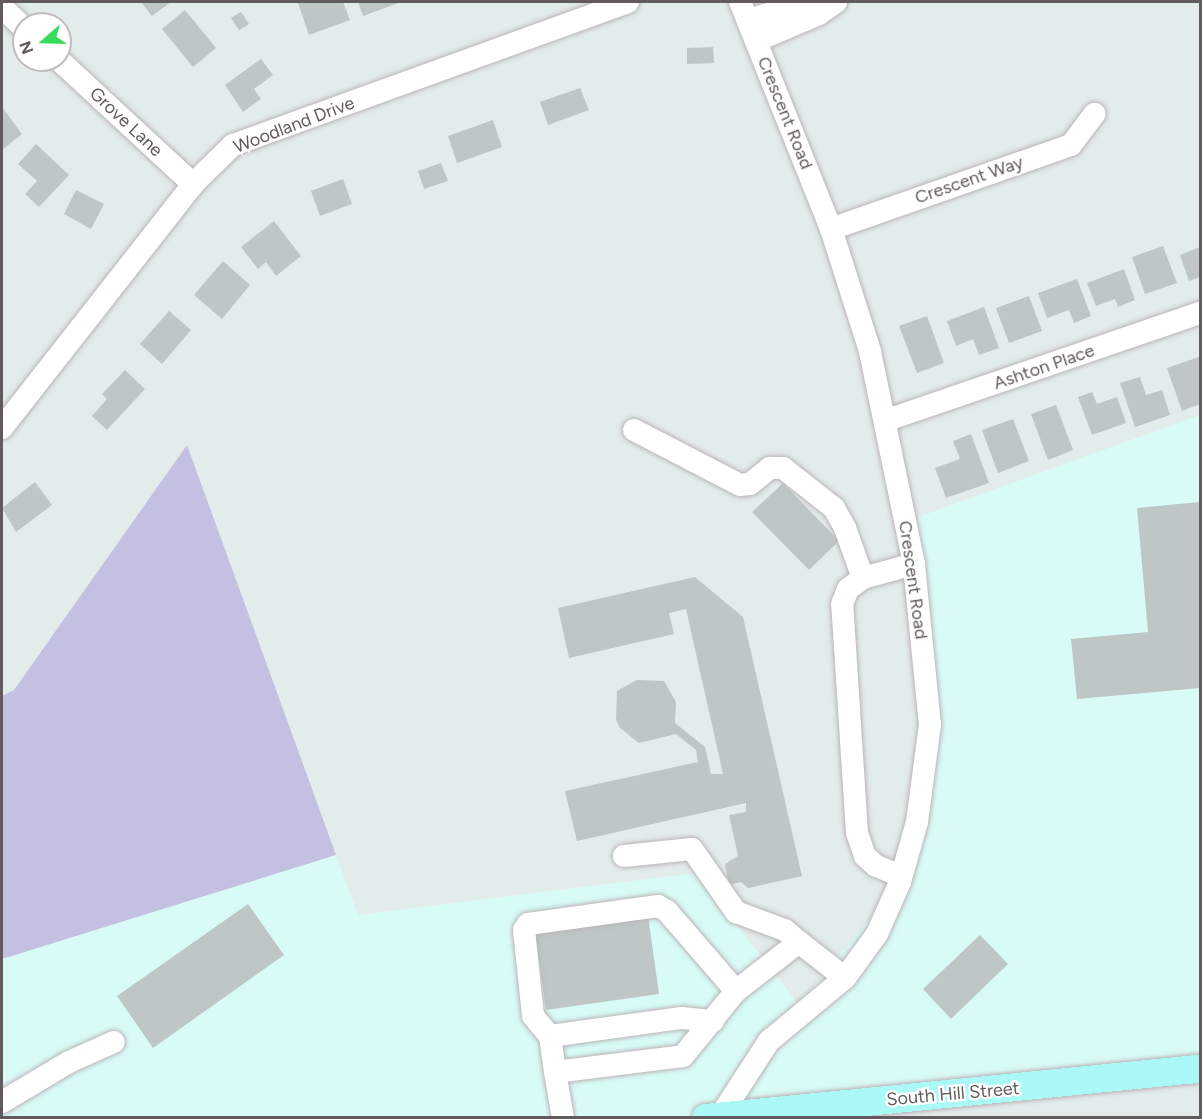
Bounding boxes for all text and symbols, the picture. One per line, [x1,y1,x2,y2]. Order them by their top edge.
north arrow [12,12,72,72]
text: N [15,39,38,57]
street label: Crescent Road [753,54,817,172]
street label: Grove Lane [85,83,167,161]
street label: Woodland Drive [230,92,358,158]
street label: Crescent Way [912,151,1026,209]
street label: Ashton Place [991,340,1097,394]
street label: Crescent Road [894,519,932,641]
street label: South Hill Street [886,1077,1020,1111]

